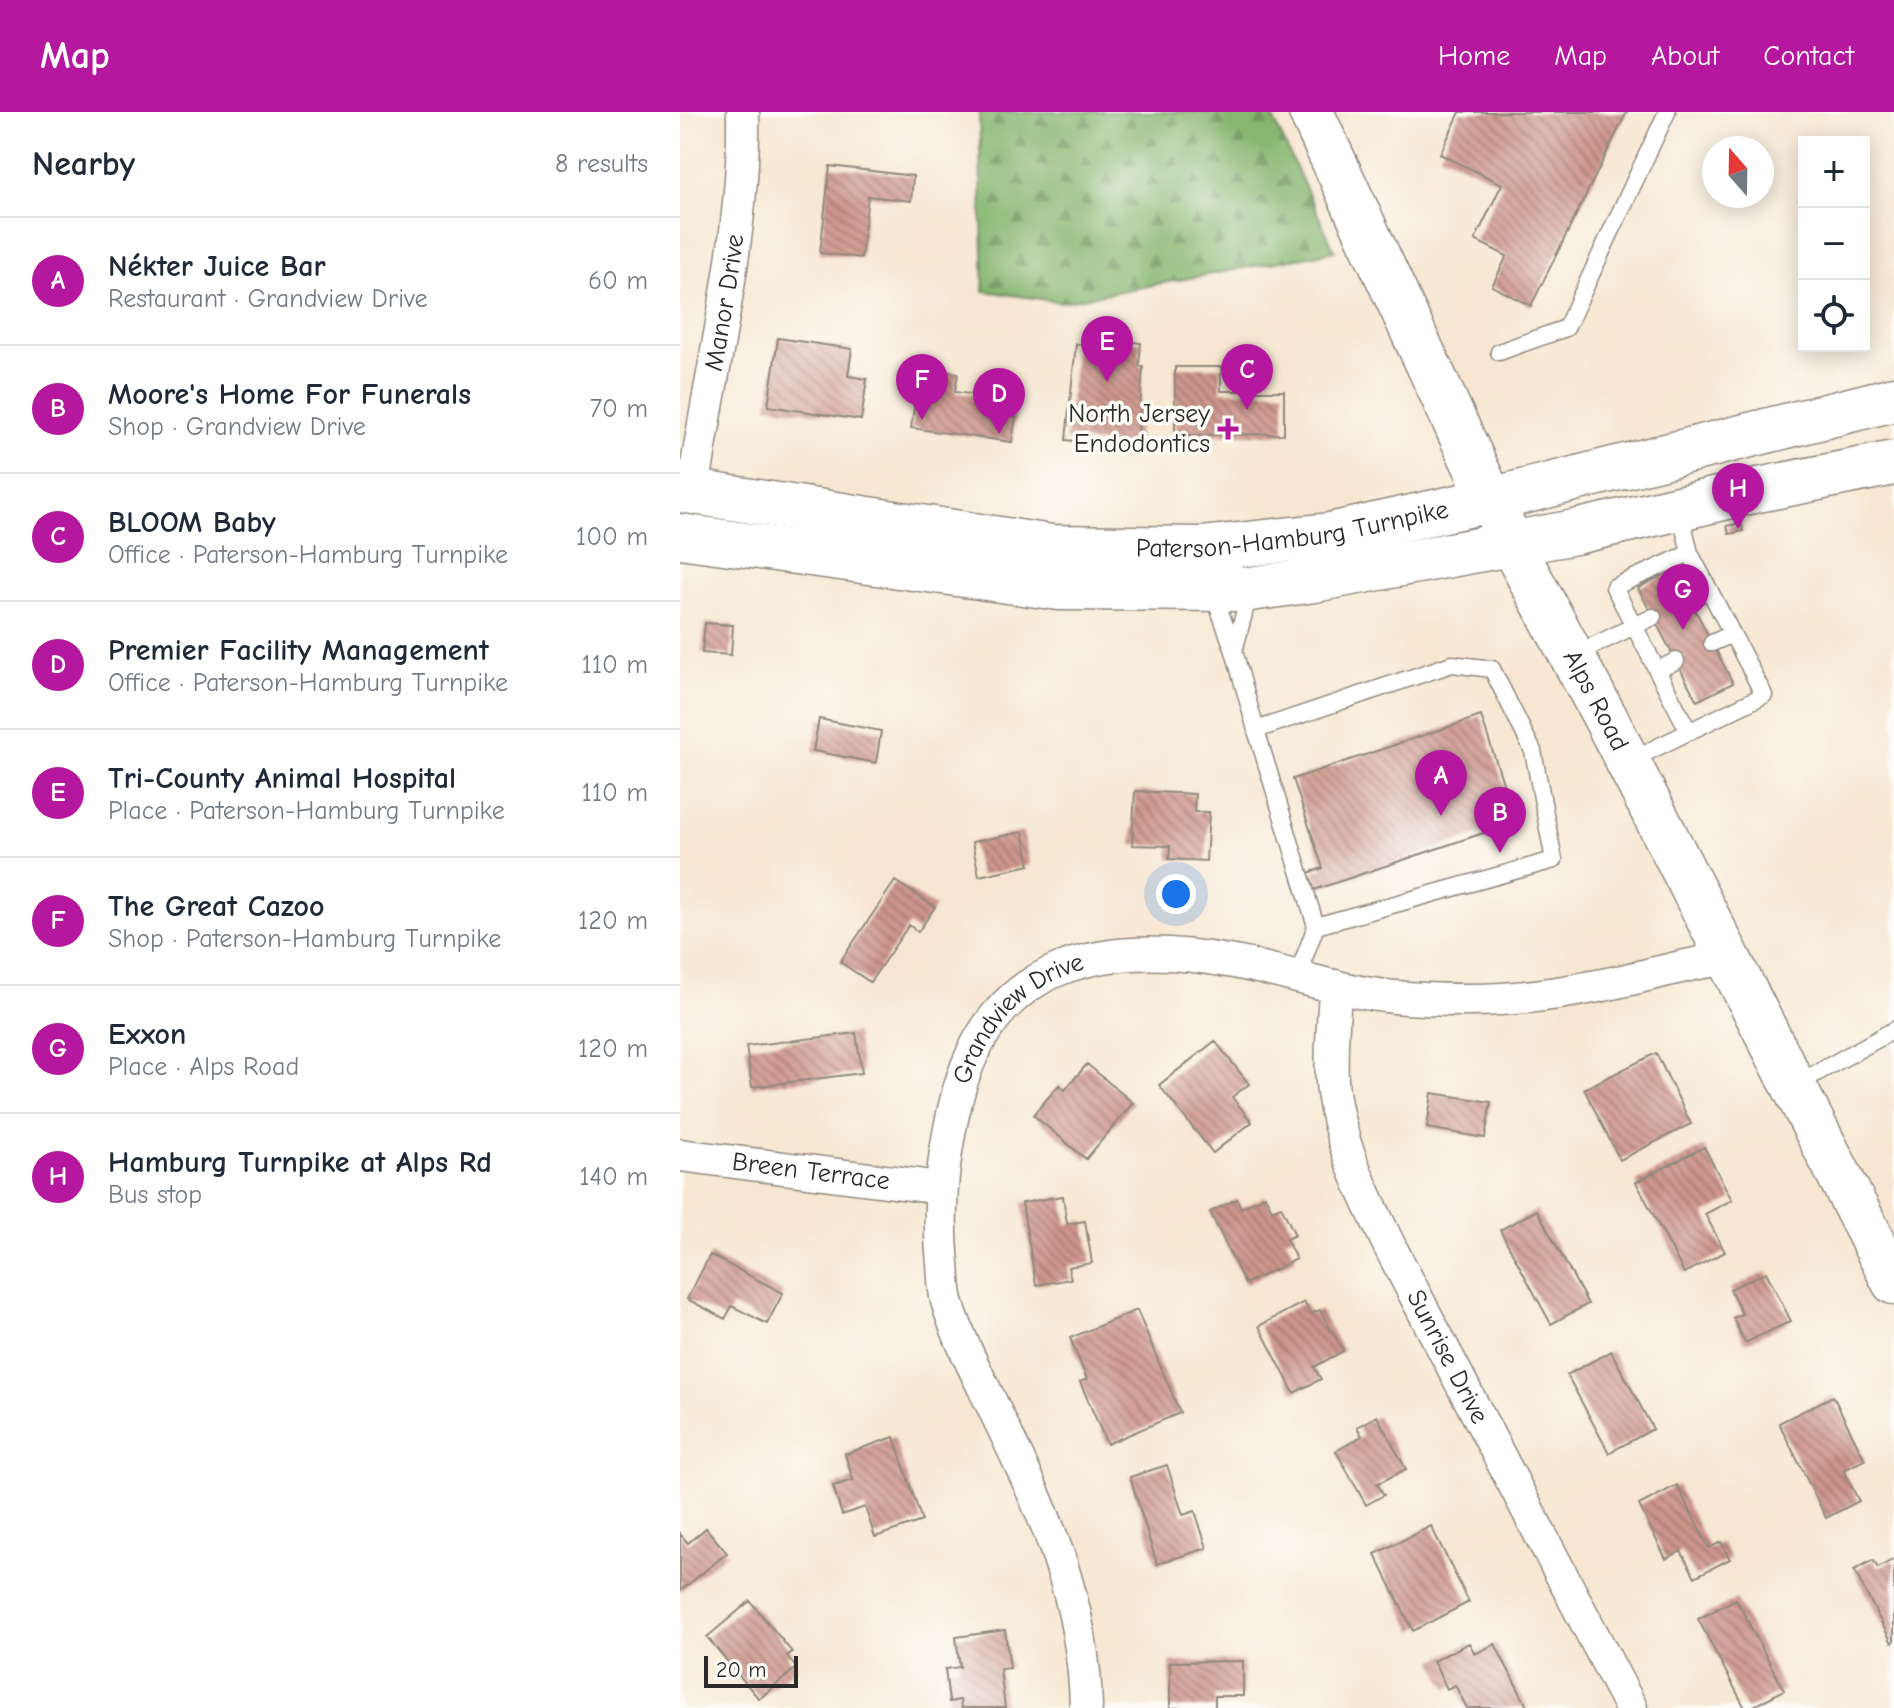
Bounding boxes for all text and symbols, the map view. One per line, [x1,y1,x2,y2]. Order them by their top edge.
text: Map [40,34,110,78]
text: Home [1438,40,1510,72]
text: Map [1554,40,1607,72]
text: About [1651,40,1719,72]
text: Contact [1763,40,1854,72]
north arrow [1702,136,1774,208]
map controls [1798,136,1870,352]
button: + [1798,136,1870,208]
text: Nearby [32,144,135,184]
text: 8 results [555,149,648,179]
button: − [1798,208,1870,280]
street label: Manor Drive [699,232,750,374]
text: Nékter Juice Bar [108,249,326,284]
text: A [51,266,65,296]
text: 60 m [588,266,648,296]
button: locate [1798,280,1870,352]
text: Restaurant · Grandview Drive [108,284,427,314]
pin: E [1081,316,1133,382]
pin: C [1221,344,1273,410]
pin: F [896,354,948,420]
pin: D [973,368,1025,434]
text: Moore's Home For Funerals [108,377,471,412]
text: B [50,394,66,424]
text: 70 m [590,394,648,424]
place label: North Jersey Endodontics [1068,399,1210,459]
text: Shop · Grandview Drive [108,412,366,442]
marker: North Jersey Endodontics [1217,418,1239,440]
pin: H [1712,463,1764,529]
street label: Paterson-Hamburg Turnpike [1136,495,1451,564]
text: BLOOM Baby [108,505,276,540]
text: C [50,522,66,552]
text: 100 m [576,522,648,552]
text: Office · Paterson-Hamburg Turnpike [108,540,508,570]
pin: G [1657,564,1709,630]
text: Premier Facility Management [108,633,489,668]
street label: Alps Road [1557,645,1635,756]
text: D [50,650,66,680]
text: 110 m [581,650,648,680]
text: Office · Paterson-Hamburg Turnpike [108,668,508,698]
pin: A [1415,750,1467,816]
text: Tri-County Animal Hospital [108,761,456,796]
text: E [50,778,66,808]
text: 110 m [581,778,648,808]
pin: B [1474,787,1526,853]
text: Place · Paterson-Hamburg Turnpike [108,796,505,826]
your location [1156,874,1196,914]
text: The Great Cazoo [108,889,324,924]
text: F [50,906,66,936]
text: 120 m [578,906,648,936]
text: Shop · Paterson-Hamburg Turnpike [108,924,501,954]
street label: Grandview Drive [947,947,1087,1088]
text: Exxon [108,1017,186,1052]
text: G [49,1034,67,1064]
text: 120 m [578,1034,648,1064]
text: Place · Alps Road [108,1052,299,1082]
text: Hamburg Turnpike at Alps Rd [108,1145,492,1180]
street label: Breen Terrace [730,1147,892,1196]
text: H [49,1162,67,1192]
text: 140 m [579,1162,648,1192]
text: Bus stop [108,1180,202,1210]
street label: Sunrise Drive [1400,1285,1495,1429]
scale bar [704,1652,798,1688]
text: 20 m [716,1657,766,1683]

